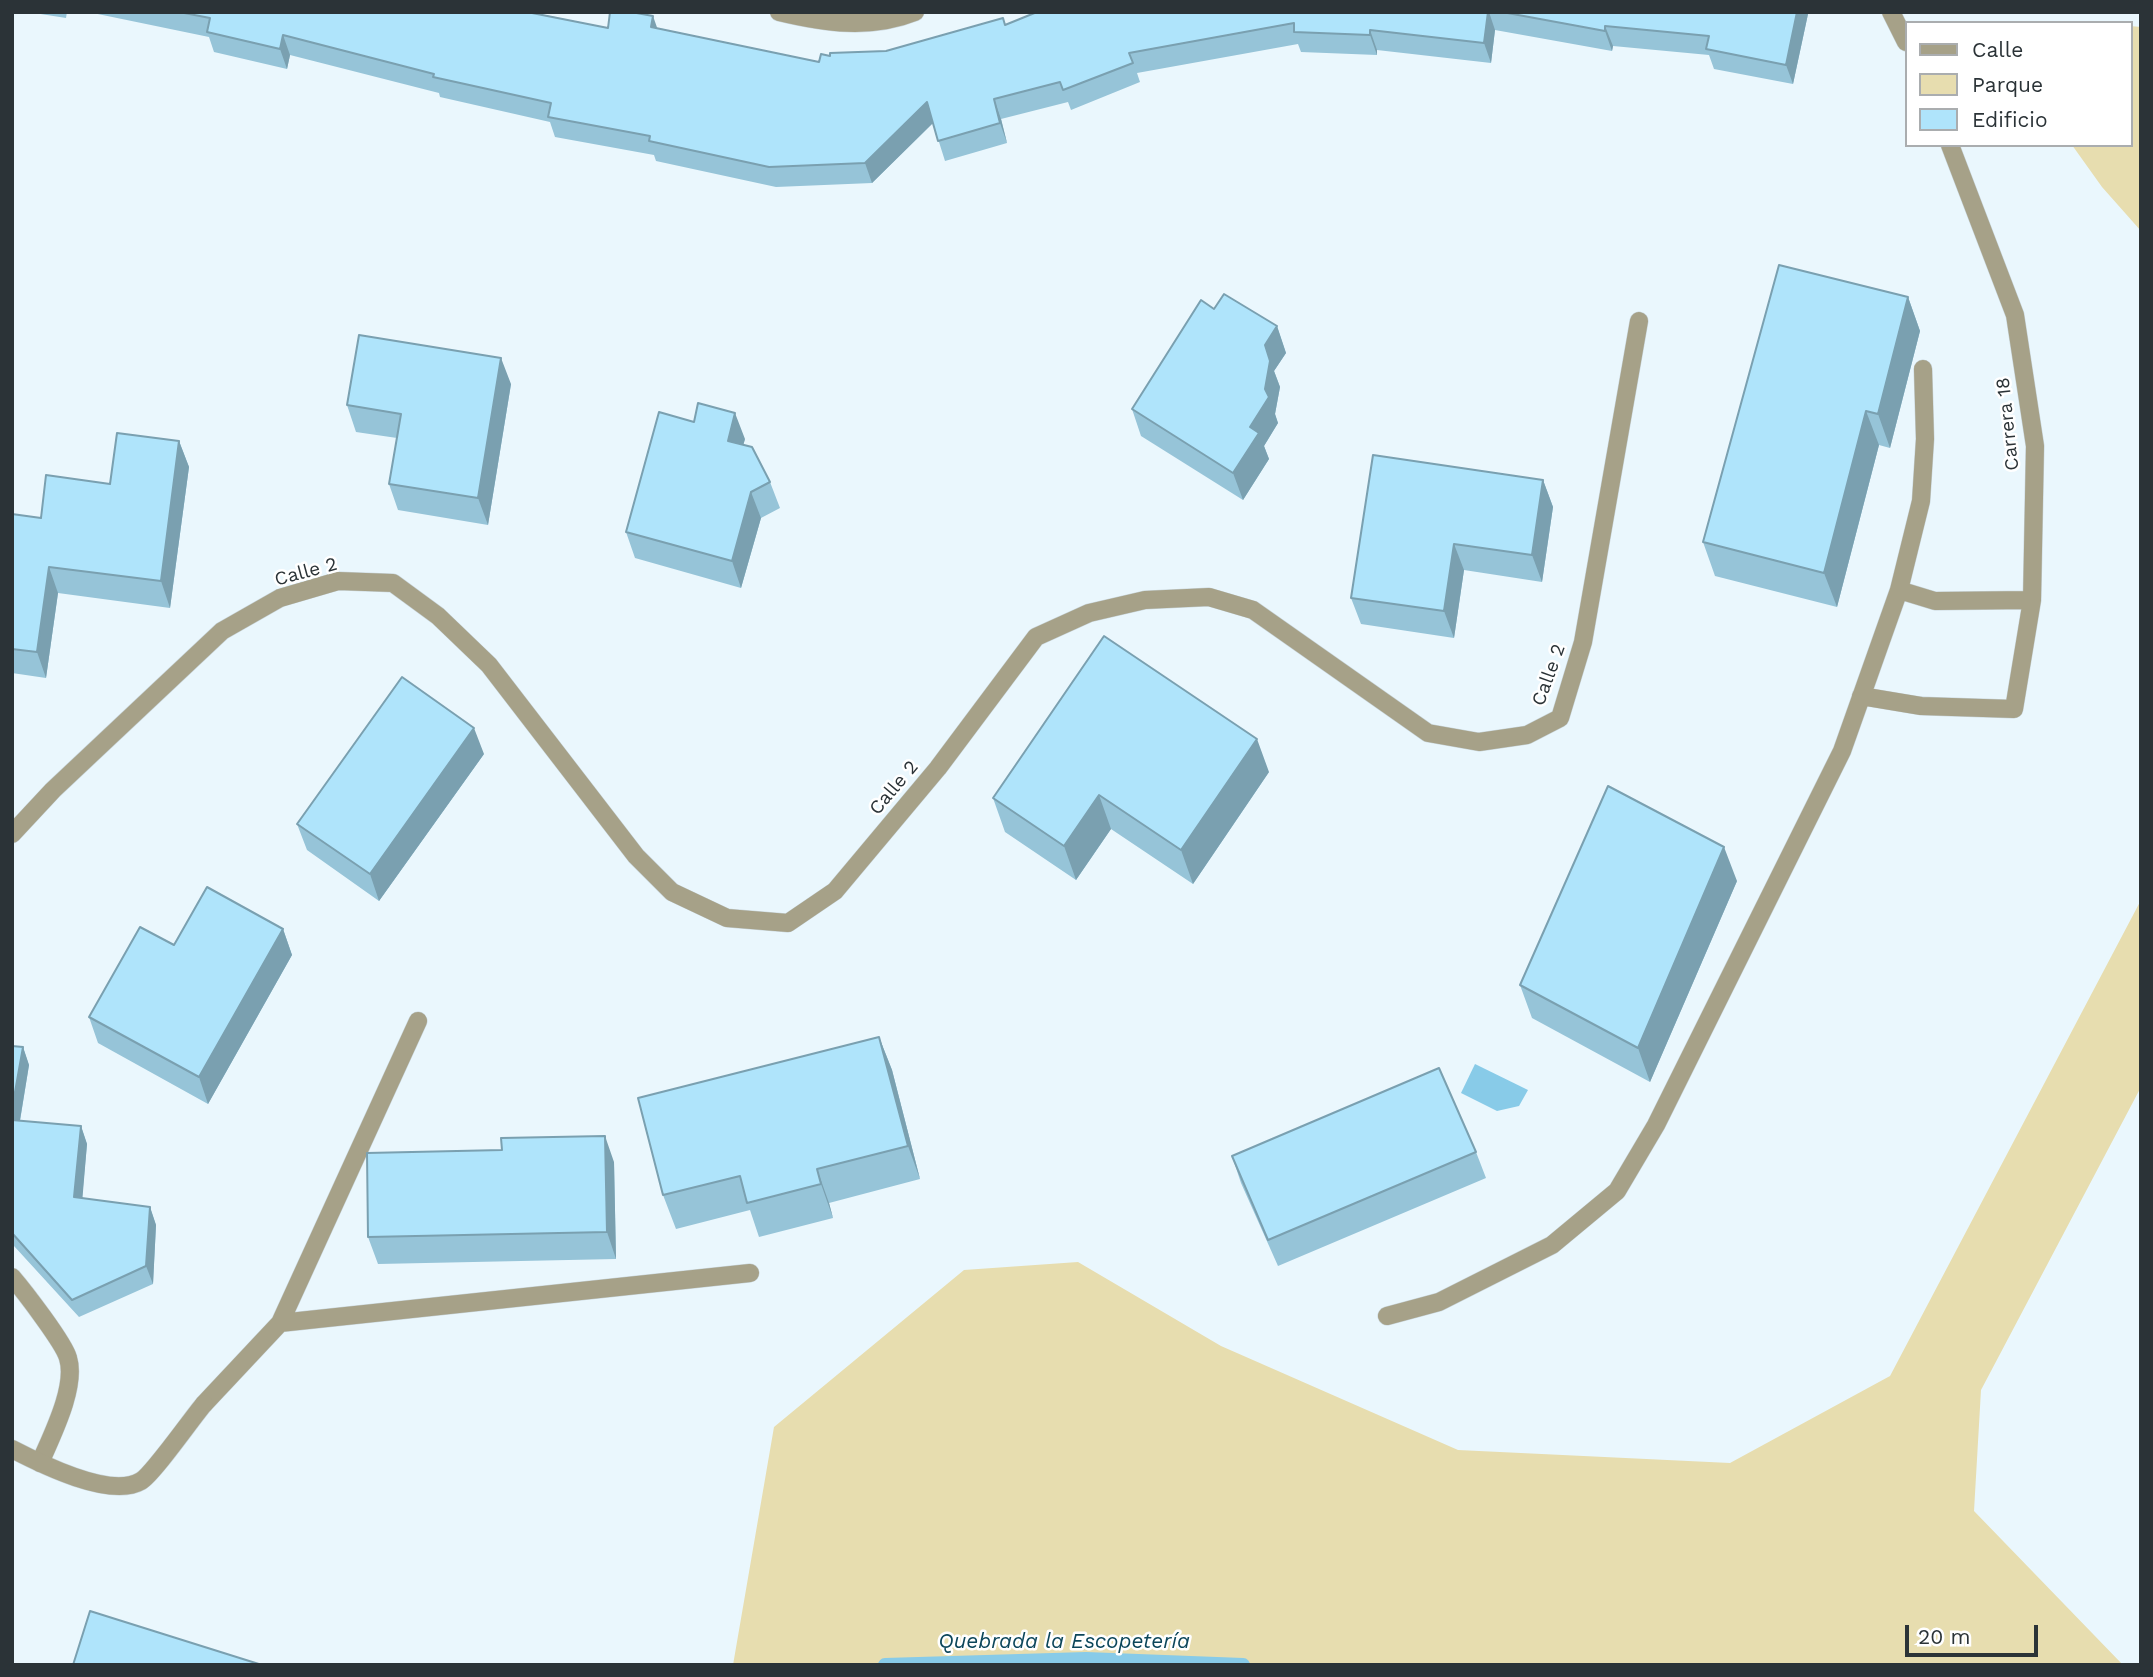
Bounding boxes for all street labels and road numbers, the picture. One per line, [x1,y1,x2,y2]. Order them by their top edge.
street label: Carrera 18 [1992,376,2024,472]
street label: Calle 2 [272,553,340,591]
street label: Calle 2 [1527,641,1571,709]
street label: Calle 2 [865,756,923,820]

